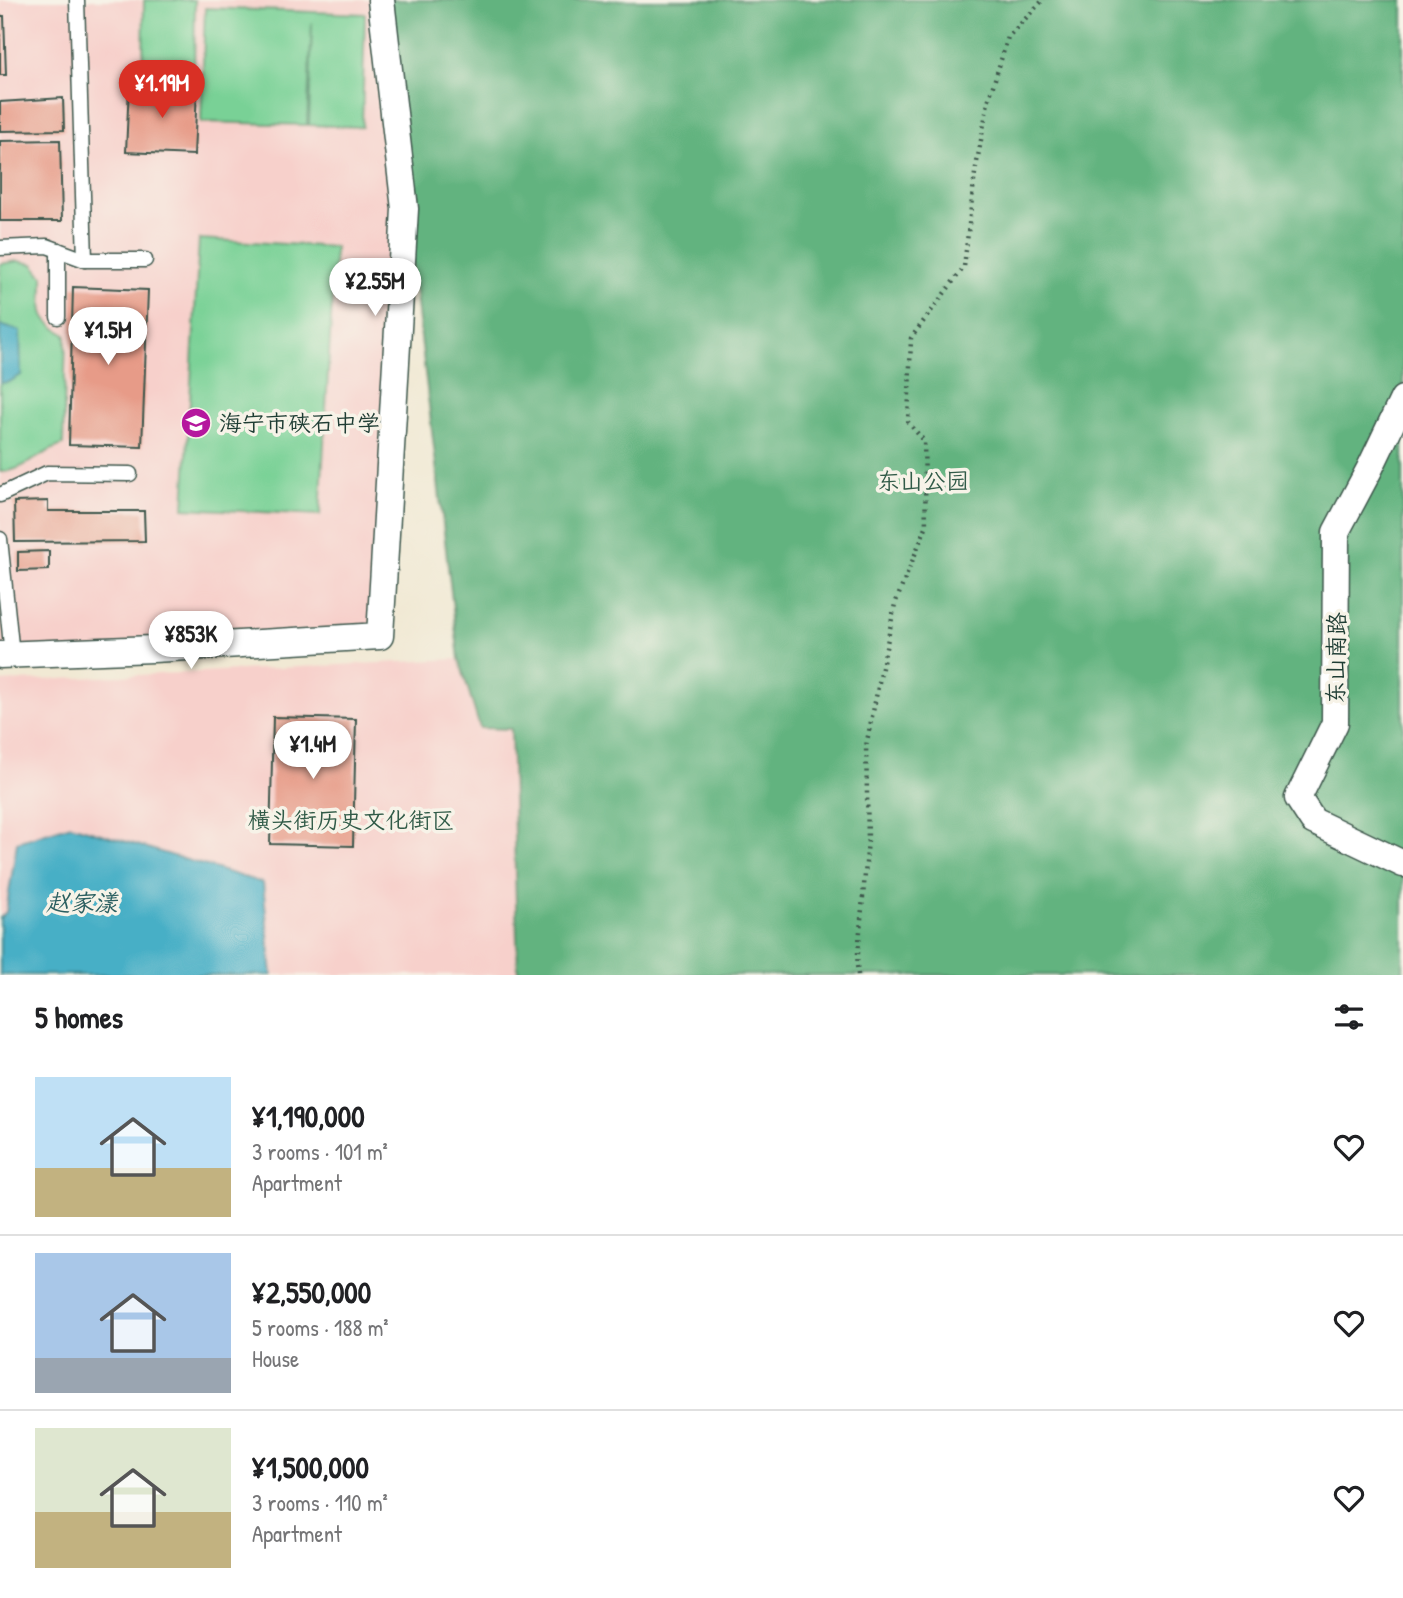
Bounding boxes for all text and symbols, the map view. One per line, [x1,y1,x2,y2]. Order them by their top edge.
pin: ¥1.19M [105,60,219,120]
text: ¥1.19M [135,67,189,98]
pin: ¥2.55M [318,258,432,318]
text: ¥2.55M [345,265,405,296]
pin: ¥1.5M [59,308,157,367]
text: ¥1.5M [84,314,132,345]
school or university icon: 海宁市硖石中学 [179,406,213,440]
place label: 海宁市硖石中学 [219,407,380,438]
park label: 东山公园 [877,465,969,496]
pin: ¥853K [142,612,240,671]
street label: 东山南路 [1319,612,1352,704]
text: ¥853K [165,618,217,649]
pin: ¥1.4M [264,722,362,781]
text: ¥1.4M [290,728,336,759]
park label: 横头街历史文化街区 [248,804,455,835]
water label: 赵家漾 [46,886,119,918]
text: 5 homes [35,997,123,1037]
icon: filters [1330,998,1368,1036]
text: ¥1,190,000 [252,1096,365,1136]
icon: home [91,1105,175,1189]
icon: heart [1330,1128,1368,1166]
text: 3 rooms · 101 m² [252,1136,388,1167]
text: Apartment [252,1167,342,1198]
text: ¥2,550,000 [252,1272,371,1312]
icon: home [91,1281,175,1365]
icon: heart [1330,1304,1368,1342]
text: 5 rooms · 188 m² [252,1312,389,1343]
text: House [252,1343,299,1374]
text: ¥1,500,000 [252,1447,369,1487]
icon: home [91,1456,175,1540]
icon: heart [1330,1479,1368,1517]
text: 3 rooms · 110 m² [252,1487,388,1518]
text: Apartment [252,1518,342,1549]

